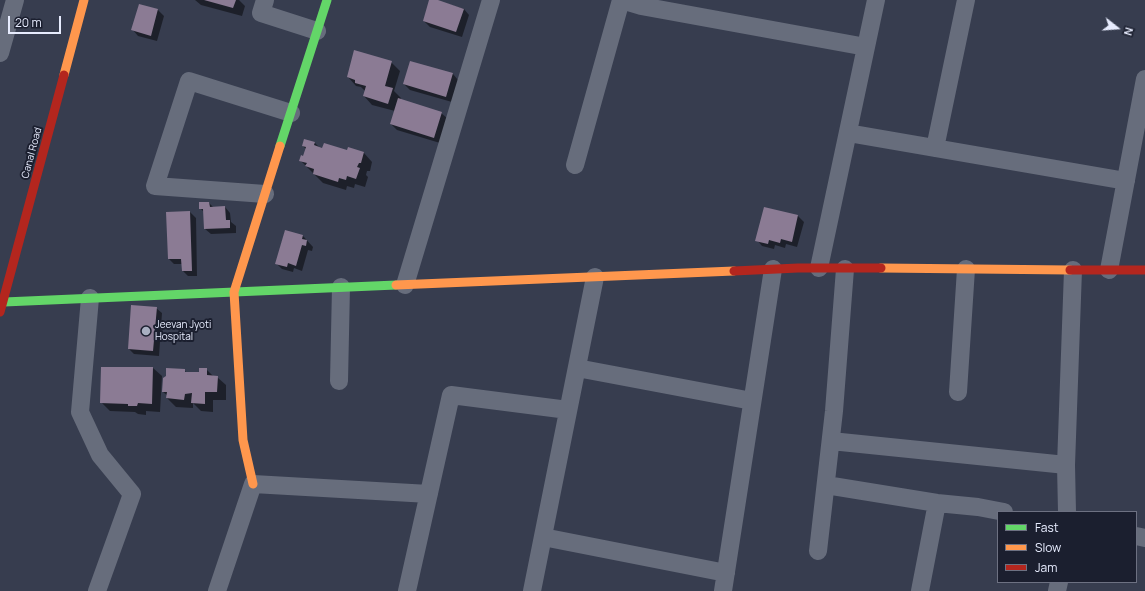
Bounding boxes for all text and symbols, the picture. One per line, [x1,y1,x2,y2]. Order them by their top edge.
scale bar [10,8,63,34]
north arrow [1097,8,1137,48]
text: 20 m [15,14,42,31]
text: N [1121,26,1137,38]
street label: Canal Road [19,126,45,180]
place label: Jeevan Jyoti Hospital [155,319,211,342]
marker: Jeevan Jyoti Hospital [140,325,152,337]
legend [997,511,1137,583]
text: Fast [1035,519,1059,536]
text: Slow [1035,539,1061,556]
text: Jam [1035,559,1057,576]

